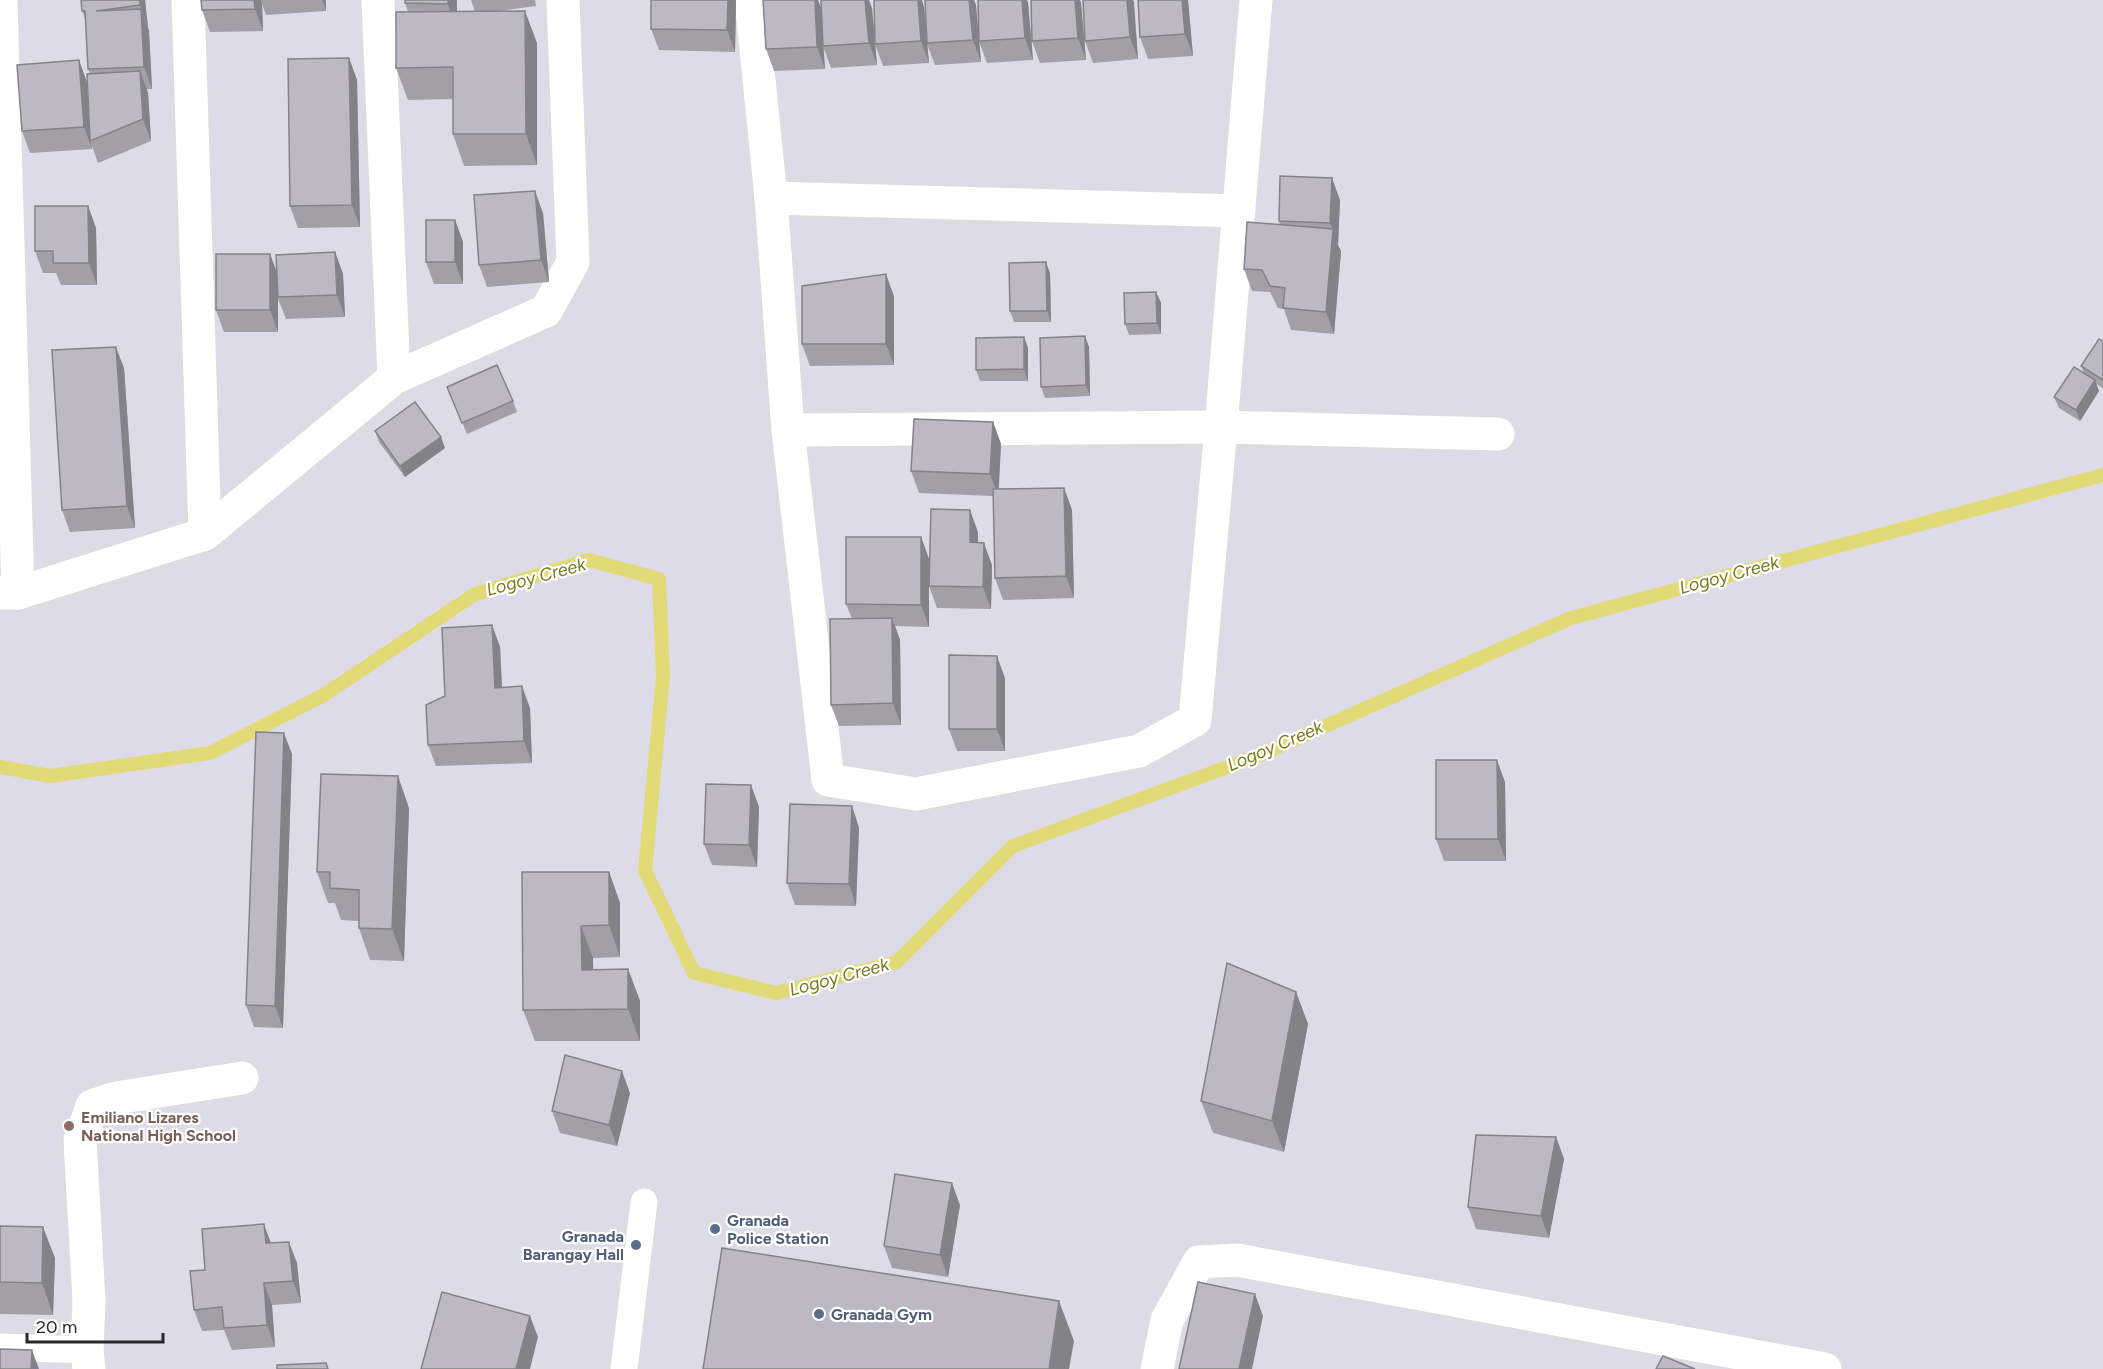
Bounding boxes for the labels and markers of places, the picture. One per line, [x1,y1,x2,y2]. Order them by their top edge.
place label: Emiliano Lizares National High School [81,1108,236,1145]
marker: Emiliano Lizares National High School [62,1119,76,1133]
place label: Granada Police Station [727,1211,829,1248]
marker: Granada Police Station [708,1222,722,1236]
place label: Granada Barangay Hall [523,1227,624,1264]
marker: Granada Barangay Hall [629,1238,643,1252]
place label: Granada Gym [831,1305,932,1324]
marker: Granada Gym [812,1307,826,1321]

